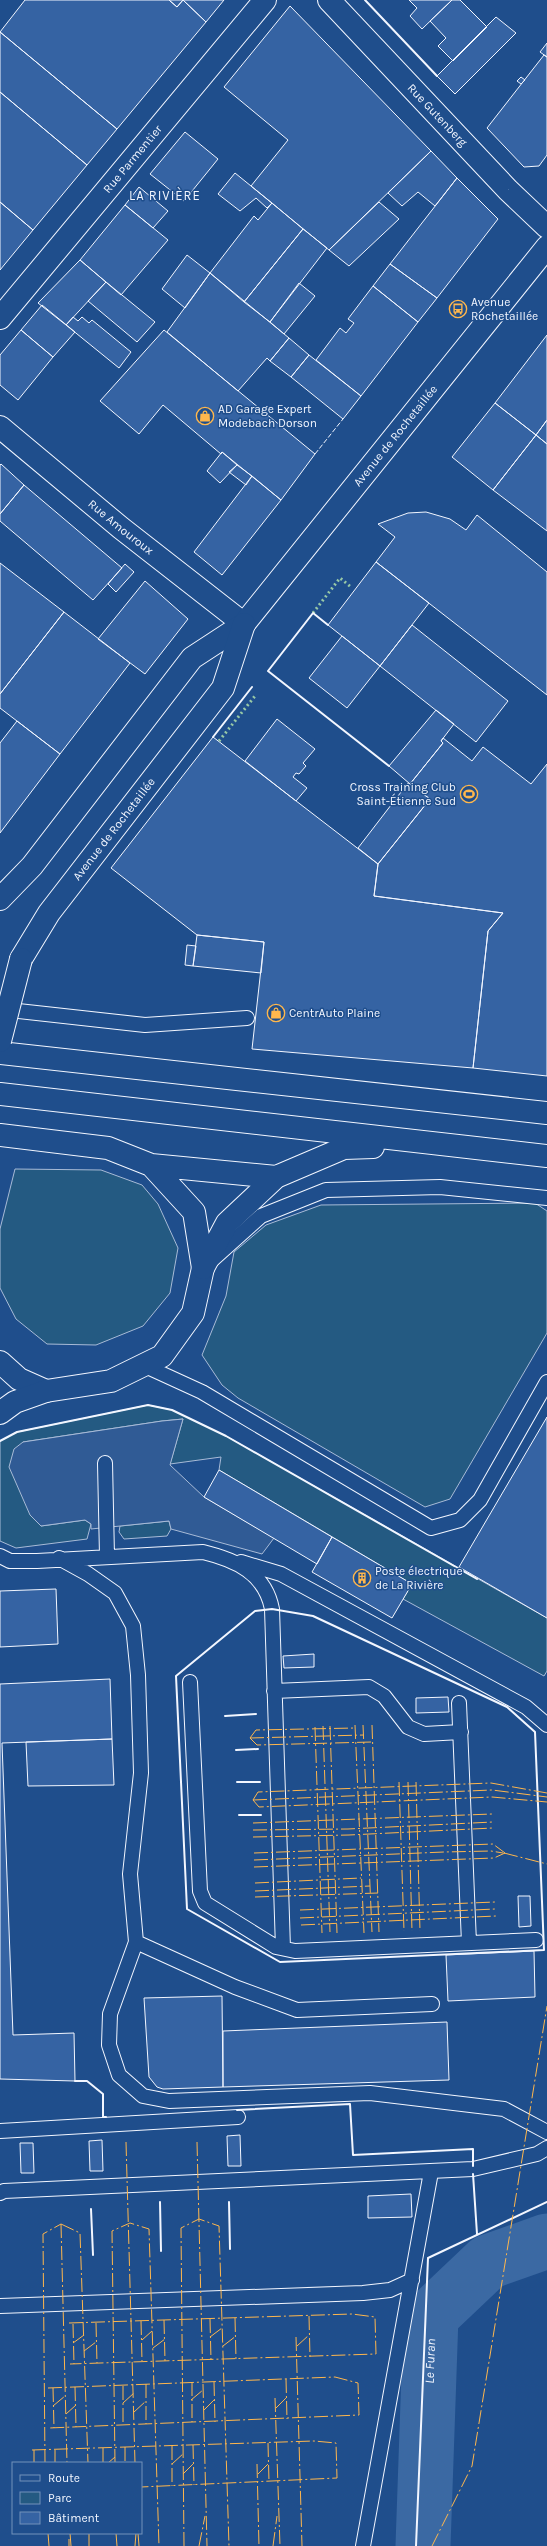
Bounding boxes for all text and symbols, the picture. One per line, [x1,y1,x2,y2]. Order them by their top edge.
street label: Rue Gutenberg [405,81,470,149]
street label: Rue Parmentier [100,122,165,196]
district label: LA RIVIÈRE [129,186,201,203]
place label: Avenue Rochetaillée [471,295,538,323]
bus stop icon: Avenue Rochetaillée [448,299,468,319]
street label: Avenue de Rochetaillée [350,382,440,489]
place label: AD Garage Expert Modebach Dorson [218,402,317,430]
shop icon: AD Garage Expert Modebach Dorson [195,406,215,426]
street label: Rue Amouroux [85,497,156,558]
street label: Avenue de Rochetaillée [70,775,158,883]
place label: Cross Training Club Saint-Étienne Sud [350,780,456,808]
sports icon: Cross Training Club Saint-Étienne Sud [459,784,479,804]
shop icon: CentrAuto Plaine [266,1003,286,1023]
place label: CentrAuto Plaine [289,1006,380,1020]
place label: Poste électrique de La Rivière [375,1564,463,1592]
building icon: Poste électrique de La Rivière [352,1568,372,1588]
water label: Le Furan [421,2338,438,2384]
legend [12,2462,142,2534]
text: Route [48,2471,80,2485]
text: Parc [48,2491,72,2505]
text: Bâtiment [48,2511,100,2525]

